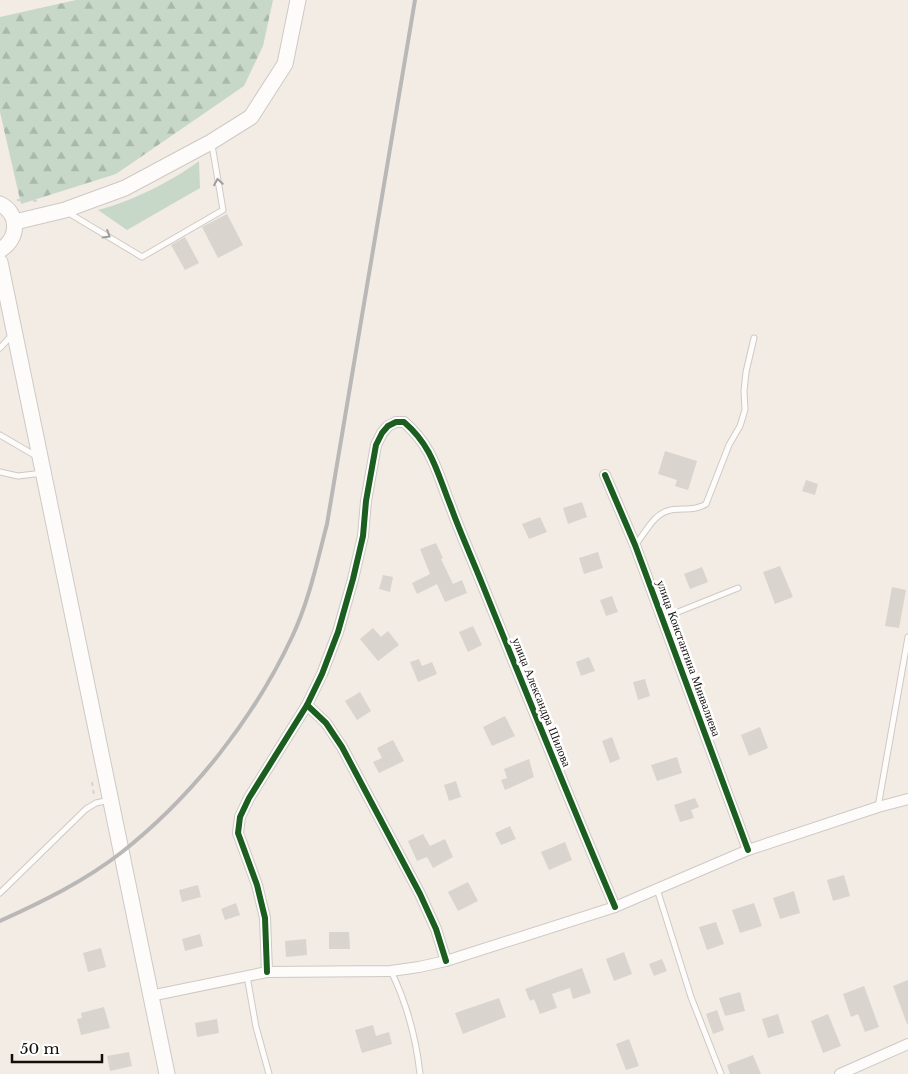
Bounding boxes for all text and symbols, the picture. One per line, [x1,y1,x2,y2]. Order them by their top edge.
one-way arrow [214,178,224,187]
one-way arrow [101,229,110,239]
street label: улица Константина Минвалиева [654,578,725,739]
street label: улица Александра Шилова [509,635,575,769]
scale bar [12,1032,102,1064]
text: 50 m [20,1039,60,1058]

